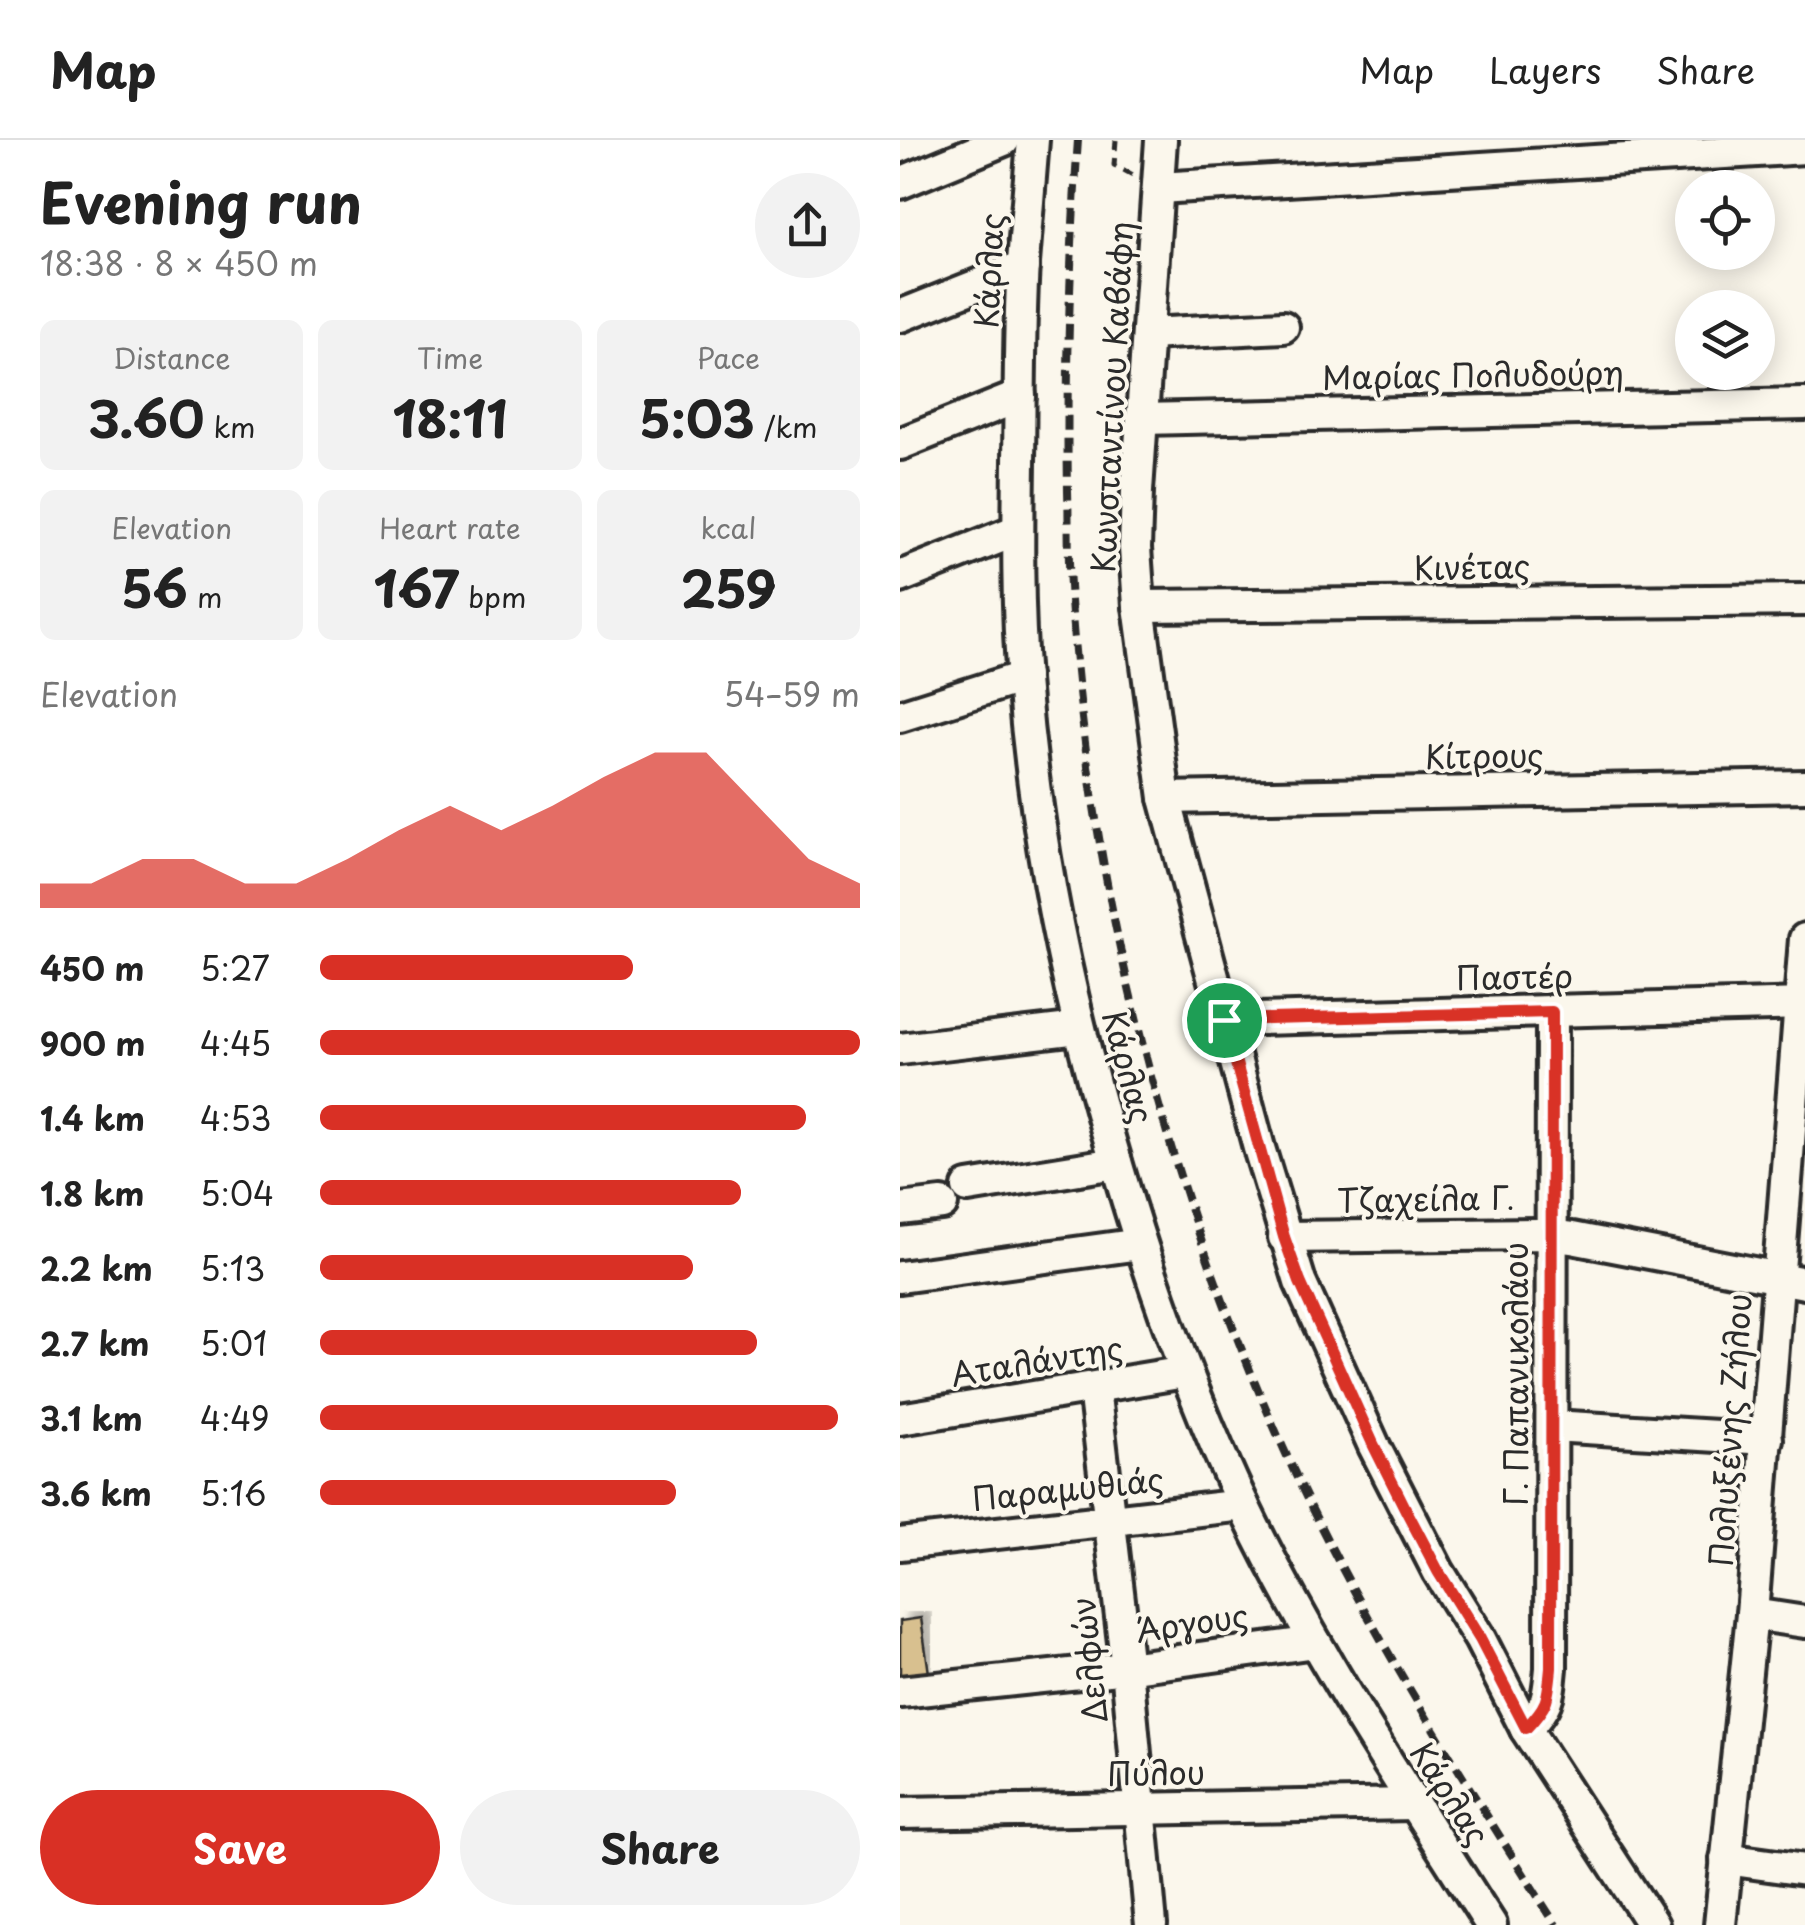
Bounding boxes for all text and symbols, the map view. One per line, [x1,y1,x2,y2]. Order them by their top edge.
text: Map [50,33,156,105]
text: Map [1359,43,1434,96]
text: Layers [1489,43,1601,96]
text: Share [1656,43,1755,96]
text: Evening run [40,160,362,243]
map controls [1675,170,1775,390]
button: locate [1675,170,1775,270]
button: share [755,173,860,278]
street label: Κάρλας [961,212,1015,330]
street label: Κωνσταντίνου Καβάφη [1078,220,1144,574]
text: 18:38 · 8 × 450 m [40,239,318,287]
button: layers [1675,290,1775,390]
text: Distance [113,336,230,379]
text: Time [417,336,483,379]
text: Pace [697,336,760,379]
street label: Μαρίας Πολυδούρη [1322,347,1624,401]
text: 3.60 [88,379,204,455]
text: 18:11 [392,379,508,455]
text: 5:03 [639,379,755,455]
text: km [204,405,256,448]
text: /km [755,405,818,448]
text: Elevation [111,506,232,549]
text: Heart rate [379,506,521,549]
text: kcal [700,506,756,549]
street label: Κινέτας [1413,541,1531,591]
text: 56 [121,549,188,625]
text: 167 [374,549,459,625]
text: 259 [680,549,776,625]
text: m [188,575,222,618]
text: bpm [459,575,526,618]
text: Elevation [40,670,178,718]
text: 54–59 m [724,670,860,718]
street label: Κίτρους [1424,730,1544,780]
text: 450 m [40,944,145,992]
text: 5:27 [200,944,270,992]
street label: Παστέρ [1455,951,1573,1001]
pin [1182,978,1267,1063]
icon: arrive [1197,993,1252,1048]
street label: Κάρλας [1091,1004,1167,1129]
text: 900 m [40,1019,145,1067]
text: 4:45 [200,1019,271,1067]
text: 1.4 km [40,1094,145,1142]
text: 4:53 [200,1094,271,1142]
text: 1.8 km [40,1169,144,1217]
text: 5:04 [200,1169,274,1217]
street label: Τζαχείλα Γ. [1337,1172,1515,1224]
street label: Γ. Παπανικολάου [1491,1242,1539,1506]
text: 2.2 km [40,1244,153,1292]
text: 5:13 [200,1244,265,1292]
street label: Πολυξένης Ζήλου [1696,1292,1762,1568]
text: 2.7 km [40,1319,150,1367]
text: 5:01 [200,1319,267,1367]
street label: Αταλάντης [947,1323,1126,1397]
text: 3.1 km [40,1394,143,1442]
text: 4:49 [200,1394,270,1442]
street label: Παραμυθιάς [970,1454,1166,1522]
text: 3.6 km [40,1469,152,1517]
text: 5:16 [200,1469,267,1517]
street label: Άργους [1132,1590,1251,1654]
street label: Δελφών [1058,1595,1119,1726]
street label: Κάρλας [1399,1731,1502,1854]
street label: Πύλου [1107,1747,1205,1797]
button: Save [40,1790,440,1905]
button: Share [460,1790,860,1905]

